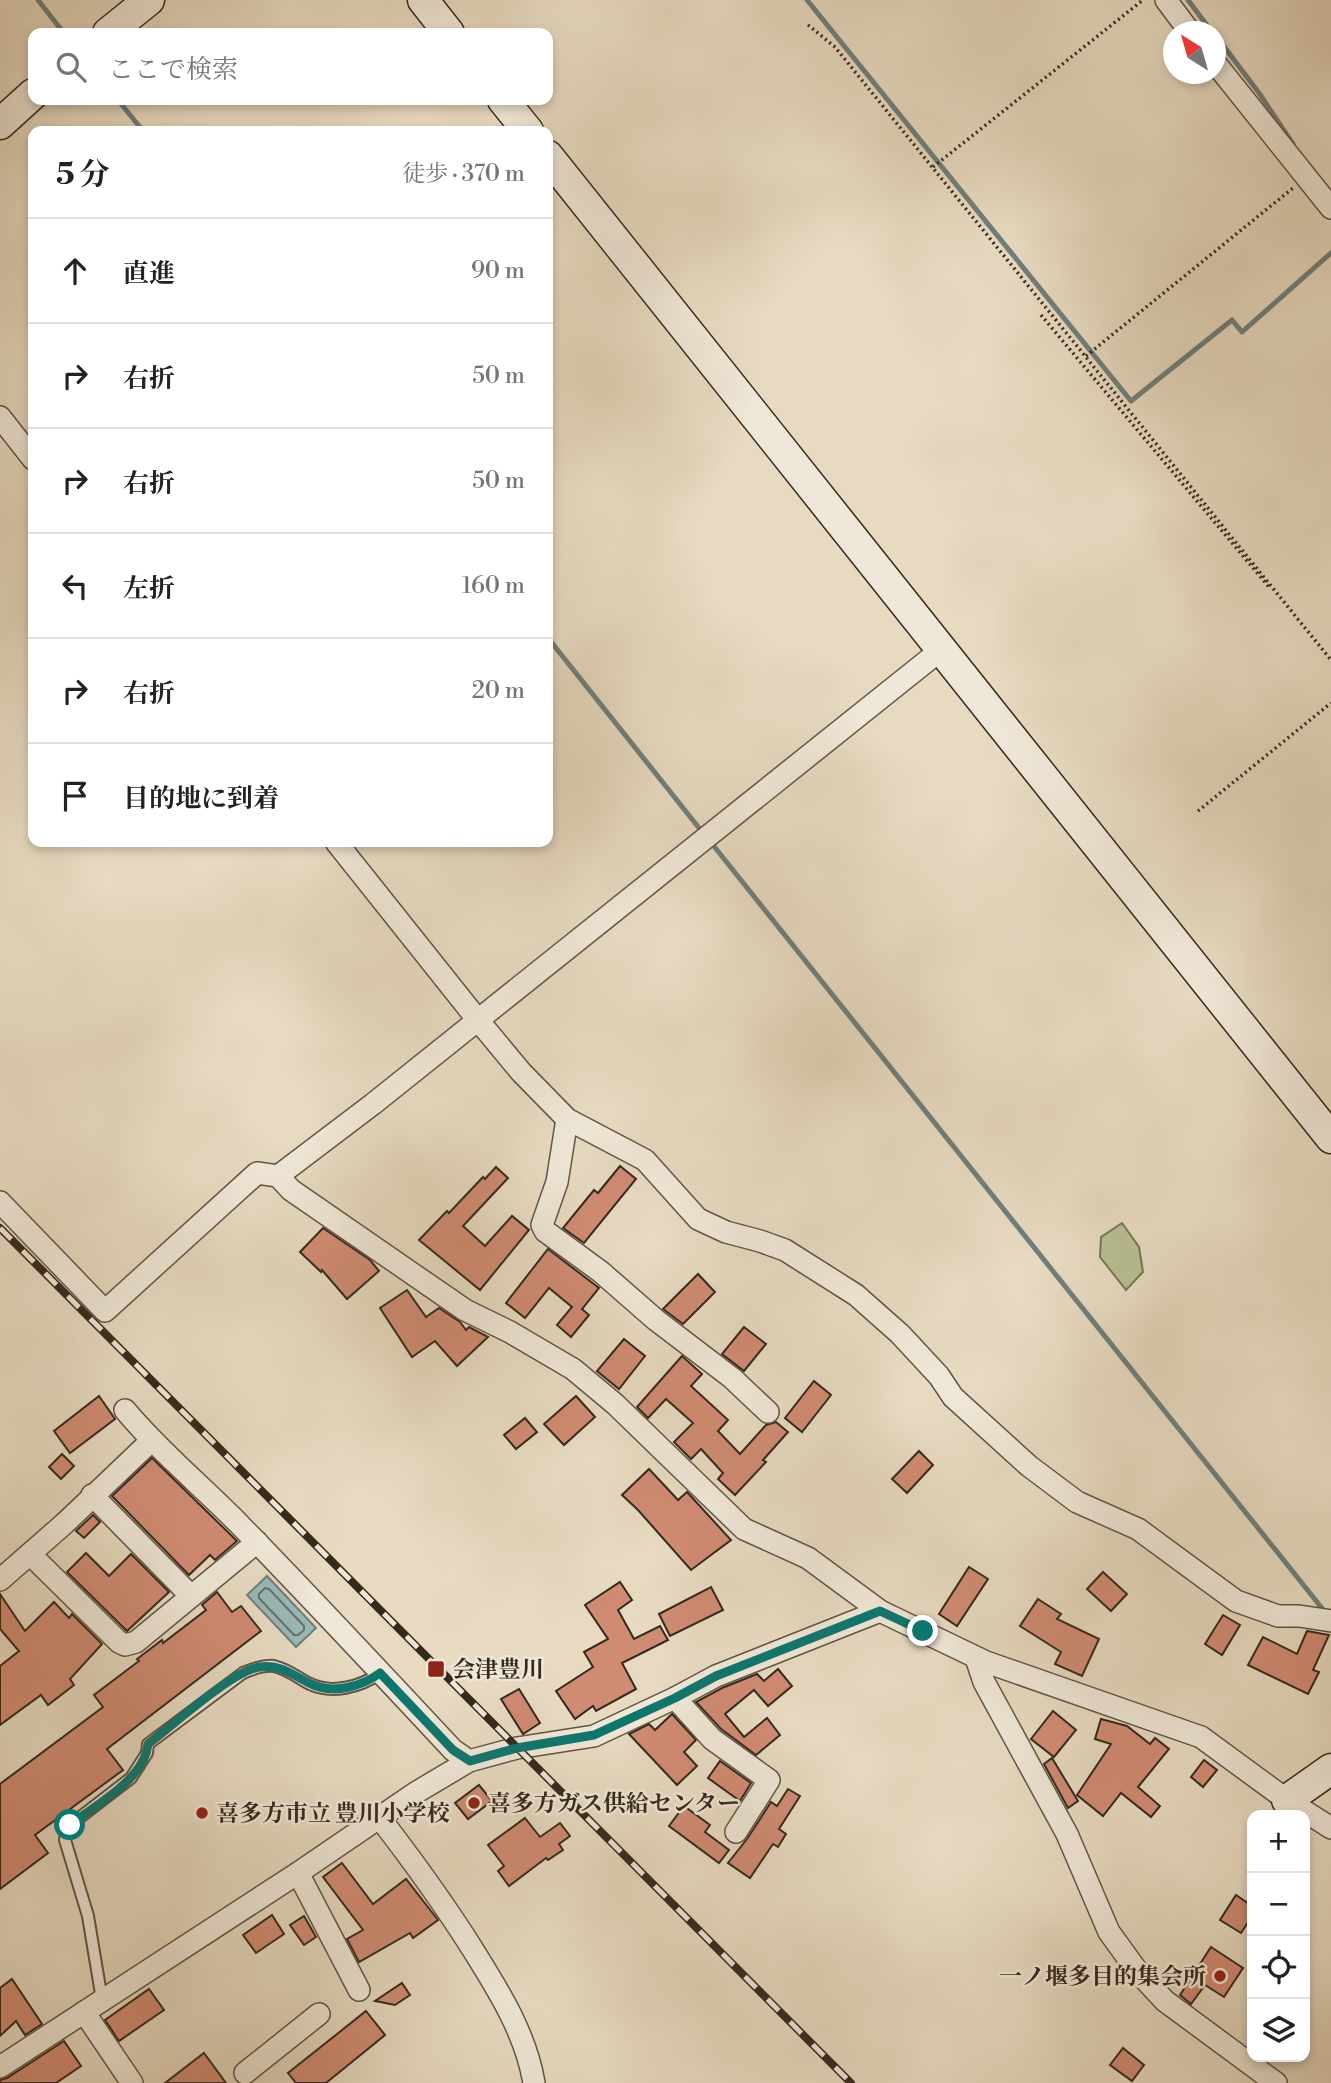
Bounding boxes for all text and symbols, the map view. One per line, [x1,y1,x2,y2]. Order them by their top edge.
north arrow [1163,21,1226,84]
search box [28,28,553,105]
icon: search [52,48,90,86]
text: ここで検索 [108,54,238,86]
text: 5 分 [56,156,109,194]
text: 徒歩 · 370 m [402,160,525,188]
icon: ahead [56,252,94,290]
text: 90 m [471,257,525,285]
text: 直進 [123,258,175,290]
icon: right [56,357,94,395]
text: 50 m [472,362,525,390]
text: 右折 [123,363,175,395]
icon: right [56,462,94,500]
text: 50 m [472,467,525,495]
text: 右折 [123,468,175,500]
icon: left [56,567,94,605]
text: 160 m [462,572,525,600]
text: 左折 [123,573,175,605]
icon: right [56,672,94,710]
text: 20 m [472,677,525,705]
text: 右折 [123,678,175,710]
icon: arrive [56,777,94,815]
text: 目的地に到着 [123,783,279,815]
route end [907,1615,938,1646]
place label: 会津豊川 [452,1656,544,1684]
marker: 会津豊川 [426,1659,446,1679]
place label: 喜多方ガス供給センター [488,1790,740,1818]
marker: 喜多方ガス供給センター [466,1795,482,1811]
place label: 喜多方市立 豊川小学校 [216,1800,450,1828]
marker: 喜多方市立 豊川小学校 [194,1805,210,1821]
route start [54,1809,85,1840]
map controls [1247,1810,1310,2062]
button: + [1247,1810,1310,1873]
button: − [1247,1873,1310,1936]
button: locate [1247,1936,1310,1999]
place label: 一ノ堰多目的集会所 [999,1963,1206,1991]
marker: 一ノ堰多目的集会所 [1212,1968,1228,1984]
button: layers [1247,1999,1310,2062]

